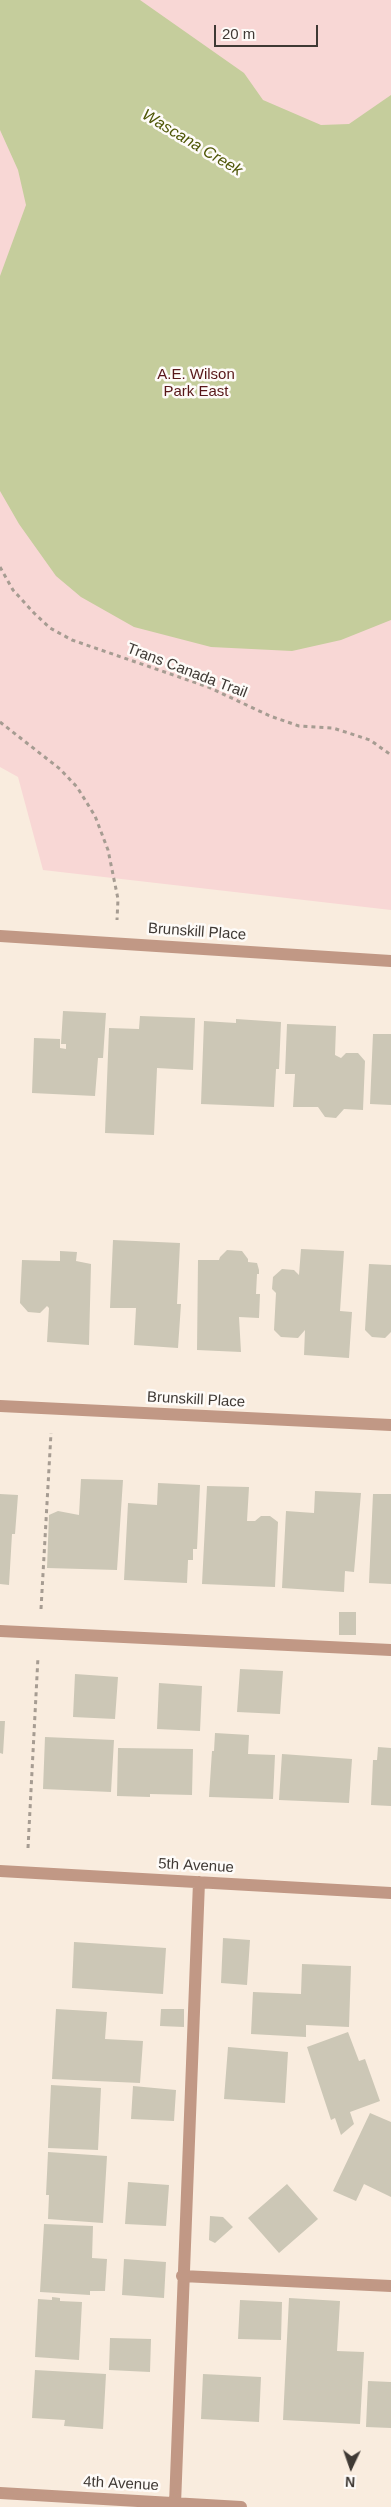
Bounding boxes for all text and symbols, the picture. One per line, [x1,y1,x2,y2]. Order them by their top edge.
scale bar [216,15,320,47]
text: 20 m [222,25,255,42]
water label: Wascana Creek [138,106,246,180]
park label: A.E. Wilson Park East [157,366,235,401]
street label: Trans Canada Trail [124,640,250,702]
street label: Brunskill Place [147,920,247,944]
street label: Brunskill Place [146,1388,246,1412]
street label: 5th Avenue [158,1855,234,1877]
north arrow [326,2442,376,2492]
street label: 4th Avenue [83,2473,159,2495]
text: N [345,2474,356,2490]

